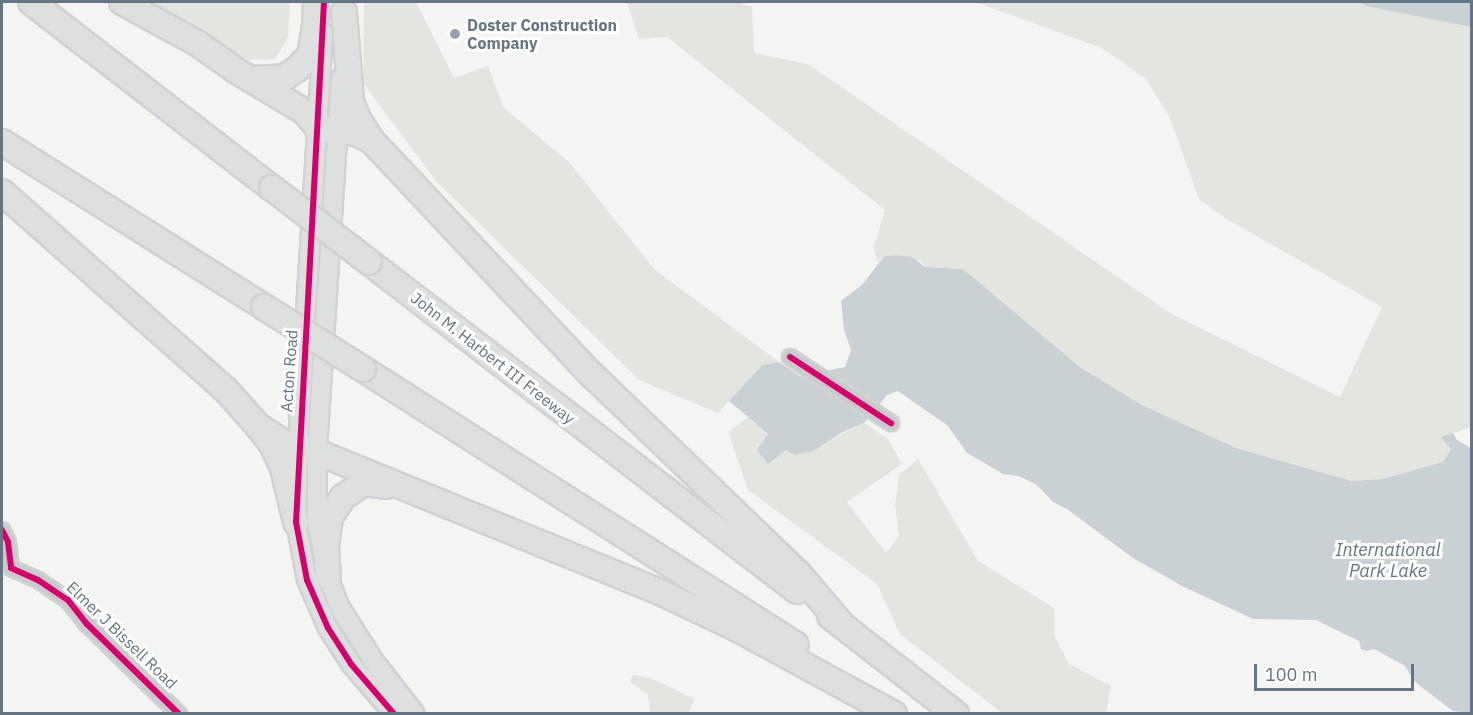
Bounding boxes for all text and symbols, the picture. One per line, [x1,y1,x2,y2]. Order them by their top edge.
place label: Doster Construction Company [467,15,617,53]
marker: Doster Construction Company [448,27,462,41]
street label: John M. Harbert III Freeway [407,288,579,428]
street label: Acton Road [277,329,301,413]
water label: International Park Lake [1335,540,1441,582]
street label: Elmer J Bissell Road [63,577,181,693]
scale bar [1257,652,1418,690]
text: 100 m [1265,663,1317,686]

